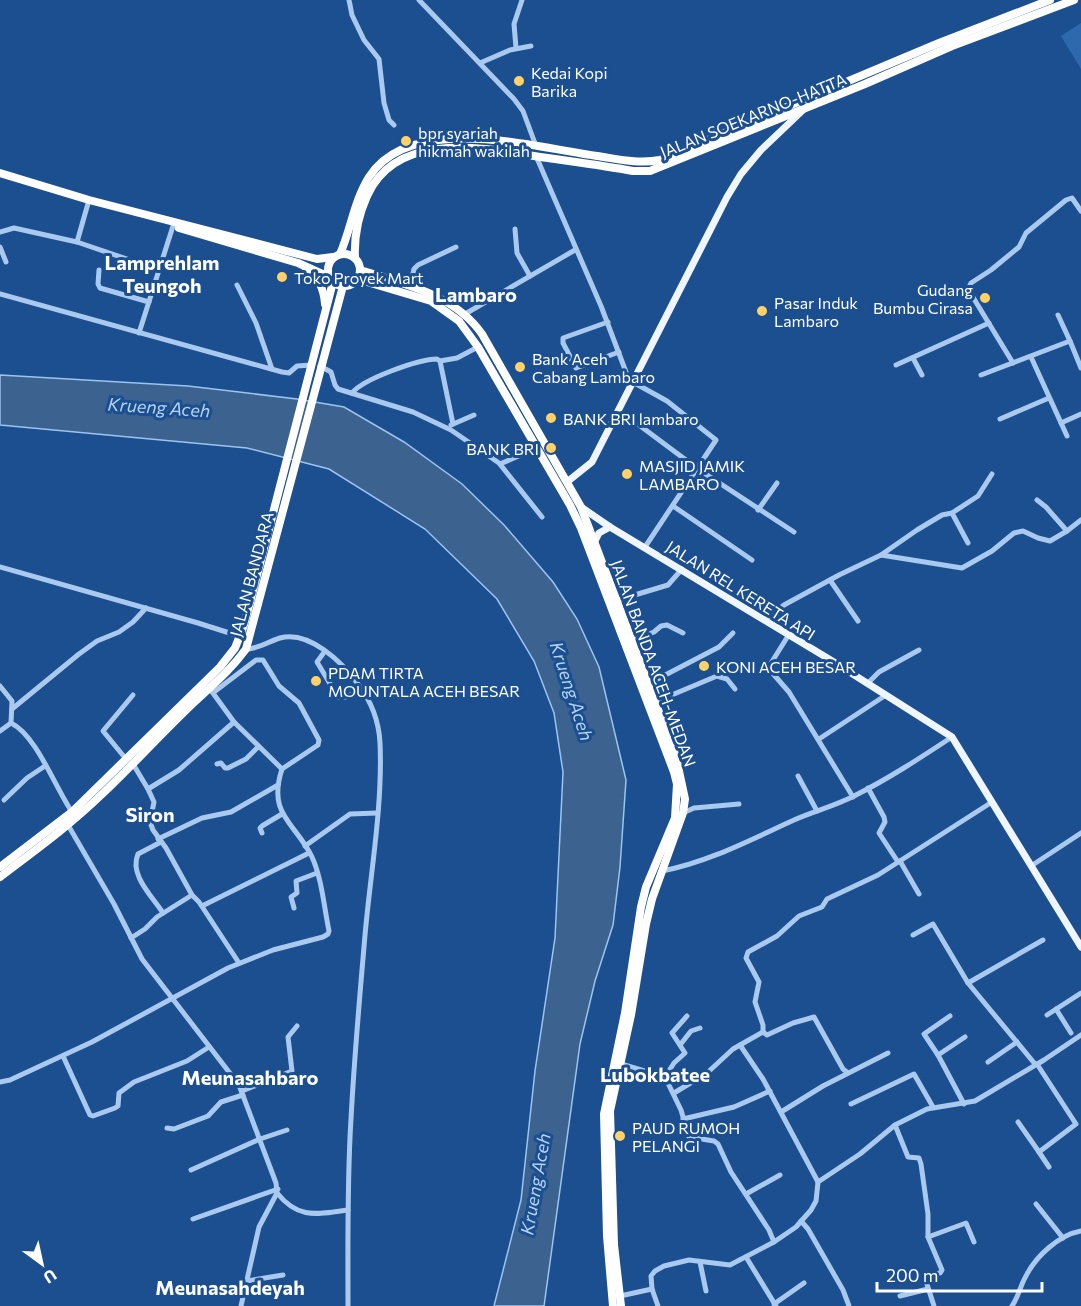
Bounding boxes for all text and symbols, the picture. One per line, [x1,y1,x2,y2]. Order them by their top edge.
place label: Kedai Kopi Barika [531,63,608,100]
street label: JALAN SOEKARNO-HATTA [657,69,849,161]
marker: Kedai Kopi Barika [512,74,526,88]
place label: bpr syariah hikmah wakilah [418,123,530,160]
marker: bpr syariah hikmah wakilah [399,134,413,148]
district label: Lamprehlam Teungoh [105,250,219,297]
place label: Toko Proyek Mart [294,268,424,287]
marker: Toko Proyek Mart [275,270,289,284]
place label: Gudang Bumbu Cirasa [873,280,973,317]
district label: Lambaro [435,282,517,306]
marker: Gudang Bumbu Cirasa [978,291,992,305]
place label: Pasar Induk Lambaro [774,293,858,330]
marker: Pasar Induk Lambaro [755,304,769,318]
place label: Bank Aceh Cabang Lambaro [532,349,655,386]
marker: Bank Aceh Cabang Lambaro [513,360,527,374]
water label: Krueng Aceh [107,392,211,422]
place label: BANK BRI lambaro [563,409,699,428]
marker: BANK BRI lambaro [544,411,558,425]
place label: BANK BRI [466,439,539,458]
marker: BANK BRI [544,441,558,455]
place label: MASJID JAMIK LAMBARO [639,456,745,493]
marker: MASJID JAMIK LAMBARO [620,467,634,481]
street label: JALAN BANDARA [225,509,277,639]
street label: JALAN REL KERETA API [663,536,819,644]
street label: JALAN BANDA ACEH-MEDAN [608,557,700,769]
water label: Krueng Aceh [546,639,598,743]
place label: KONI ACEH BESAR [716,657,856,676]
marker: KONI ACEH BESAR [697,659,711,673]
place label: PDAM TIRTA MOUNTALA ACEH BESAR [328,663,520,700]
marker: PDAM TIRTA MOUNTALA ACEH BESAR [309,674,323,688]
district label: Siron [125,802,175,826]
district label: Lubokbatee [600,1062,710,1086]
district label: Meunasahbaro [182,1065,319,1089]
place label: PAUD RUMOH PELANGI [632,1118,740,1155]
marker: PAUD RUMOH PELANGI [613,1129,627,1143]
water label: Krueng Aceh [515,1132,555,1236]
north arrow [12,1234,72,1294]
scale bar [877,1255,1042,1293]
text: 200 m [886,1264,939,1286]
text: U [40,1266,61,1288]
district label: Meunasahdeyah [155,1275,305,1299]

